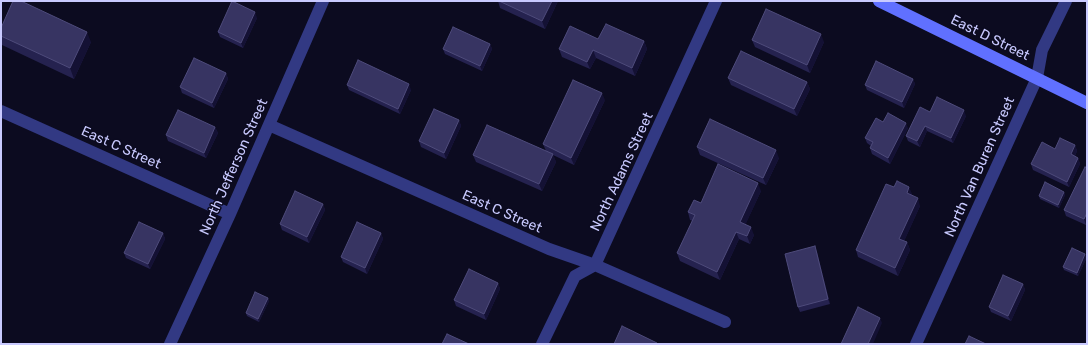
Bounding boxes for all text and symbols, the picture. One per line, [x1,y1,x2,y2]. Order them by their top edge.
street label: East D Street [948,12,1032,64]
street label: North Van Buren Street [941,94,1019,240]
street label: North Jefferson Street [196,96,272,238]
street label: North Adams Street [587,110,657,234]
street label: East C Street [79,123,163,173]
street label: East C Street [460,187,544,237]

